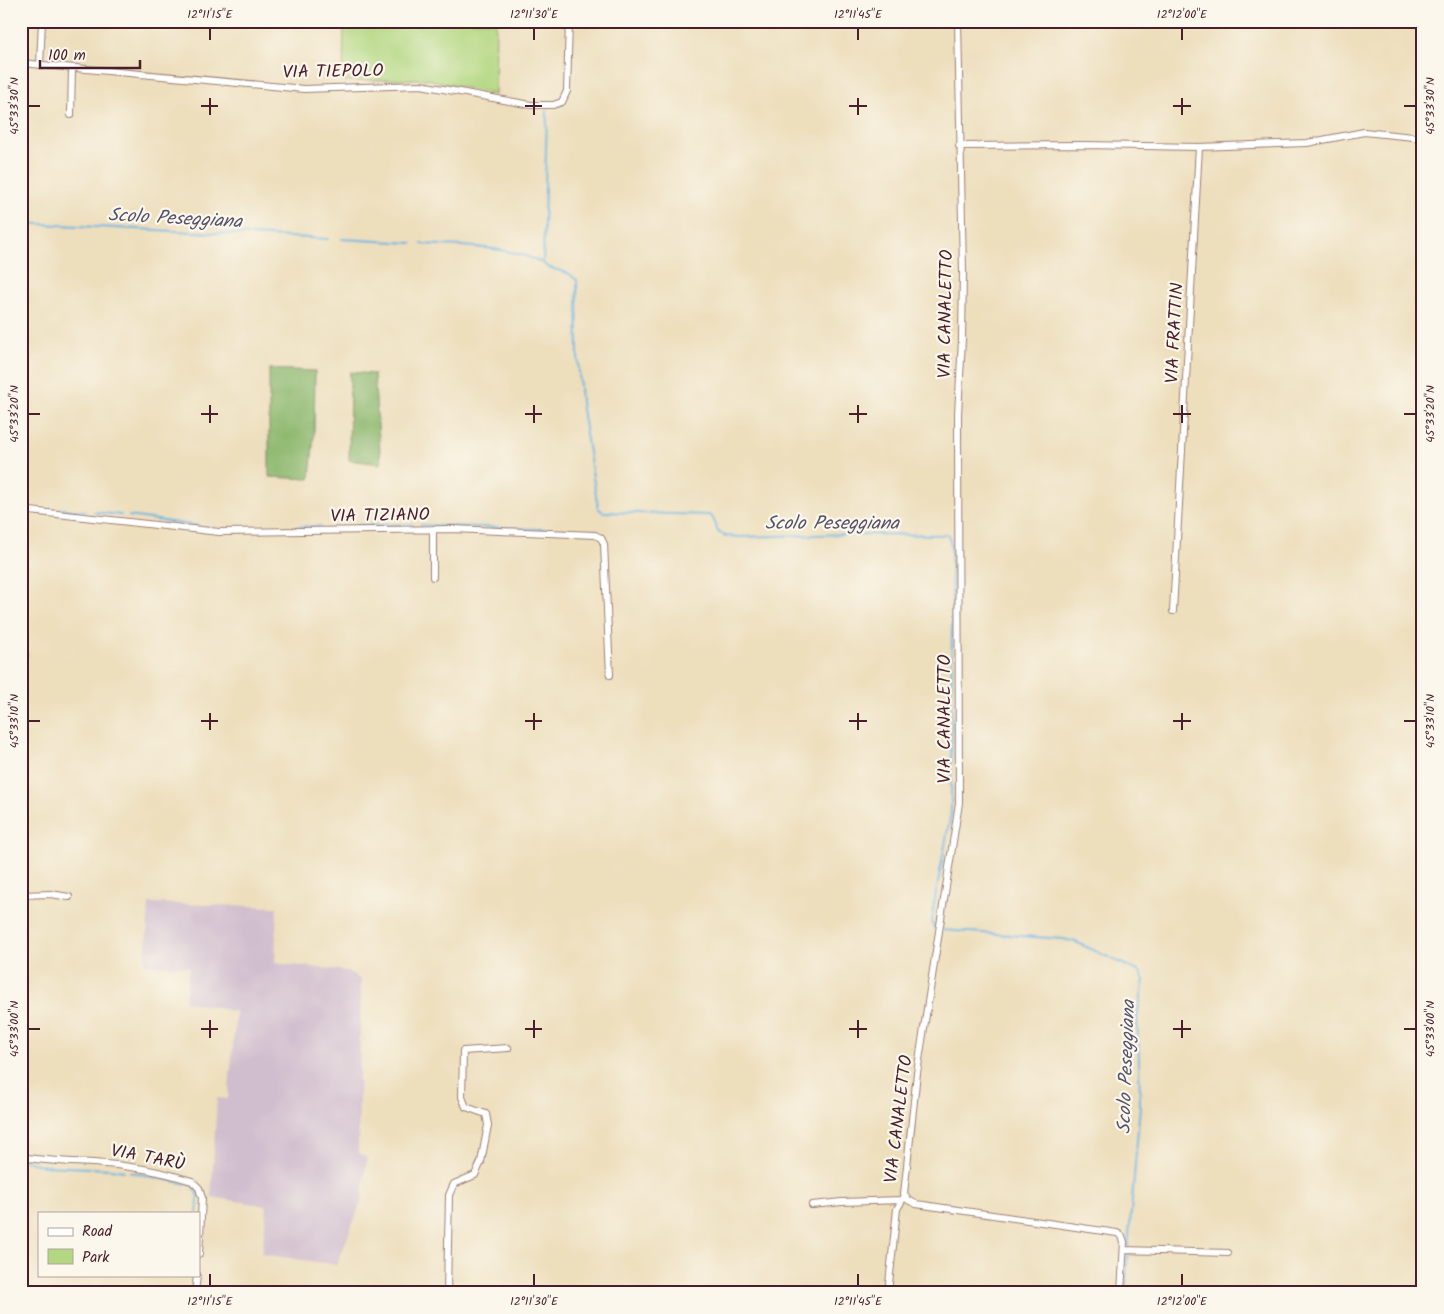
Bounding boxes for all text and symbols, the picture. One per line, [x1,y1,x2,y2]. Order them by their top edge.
text: 12°11'15"E [187,5,234,24]
text: 12°11'30"E [510,5,559,24]
text: 12°11'45"E [834,5,883,24]
text: 12°12'00"E [1157,5,1208,24]
scale bar [40,38,140,70]
text: 100 m [48,44,86,68]
street label: VIA TIEPOLO [282,57,384,88]
text: 45°33'30"N [5,77,24,135]
text: 45°33'30"N [1421,77,1440,135]
water label: Scolo Peseggiana [107,201,244,238]
street label: VIA CANALETTO [931,249,962,379]
street label: VIA FRATTIN [1158,282,1193,384]
text: 45°33'20"N [5,385,24,443]
text: 45°33'20"N [1421,385,1440,443]
street label: VIA TIZIANO [330,501,430,532]
water label: Scolo Peseggiana [765,509,900,539]
street label: VIA CANALETTO [931,655,960,783]
text: 45°33'10"N [5,694,24,748]
text: 45°33'10"N [1421,694,1440,748]
water label: Scolo Peseggiana [1110,998,1144,1135]
text: 45°33'00"N [5,1001,24,1057]
text: 45°33'00"N [1421,1001,1440,1057]
street label: VIA CANALETTO [877,1053,922,1185]
street label: VIA TARÙ [108,1137,188,1180]
legend [38,1212,200,1276]
text: Road [82,1220,113,1244]
text: Park [82,1246,110,1270]
text: 12°11'15"E [187,1292,234,1311]
text: 12°11'30"E [510,1292,559,1311]
text: 12°11'45"E [834,1292,883,1311]
text: 12°12'00"E [1157,1292,1208,1311]

